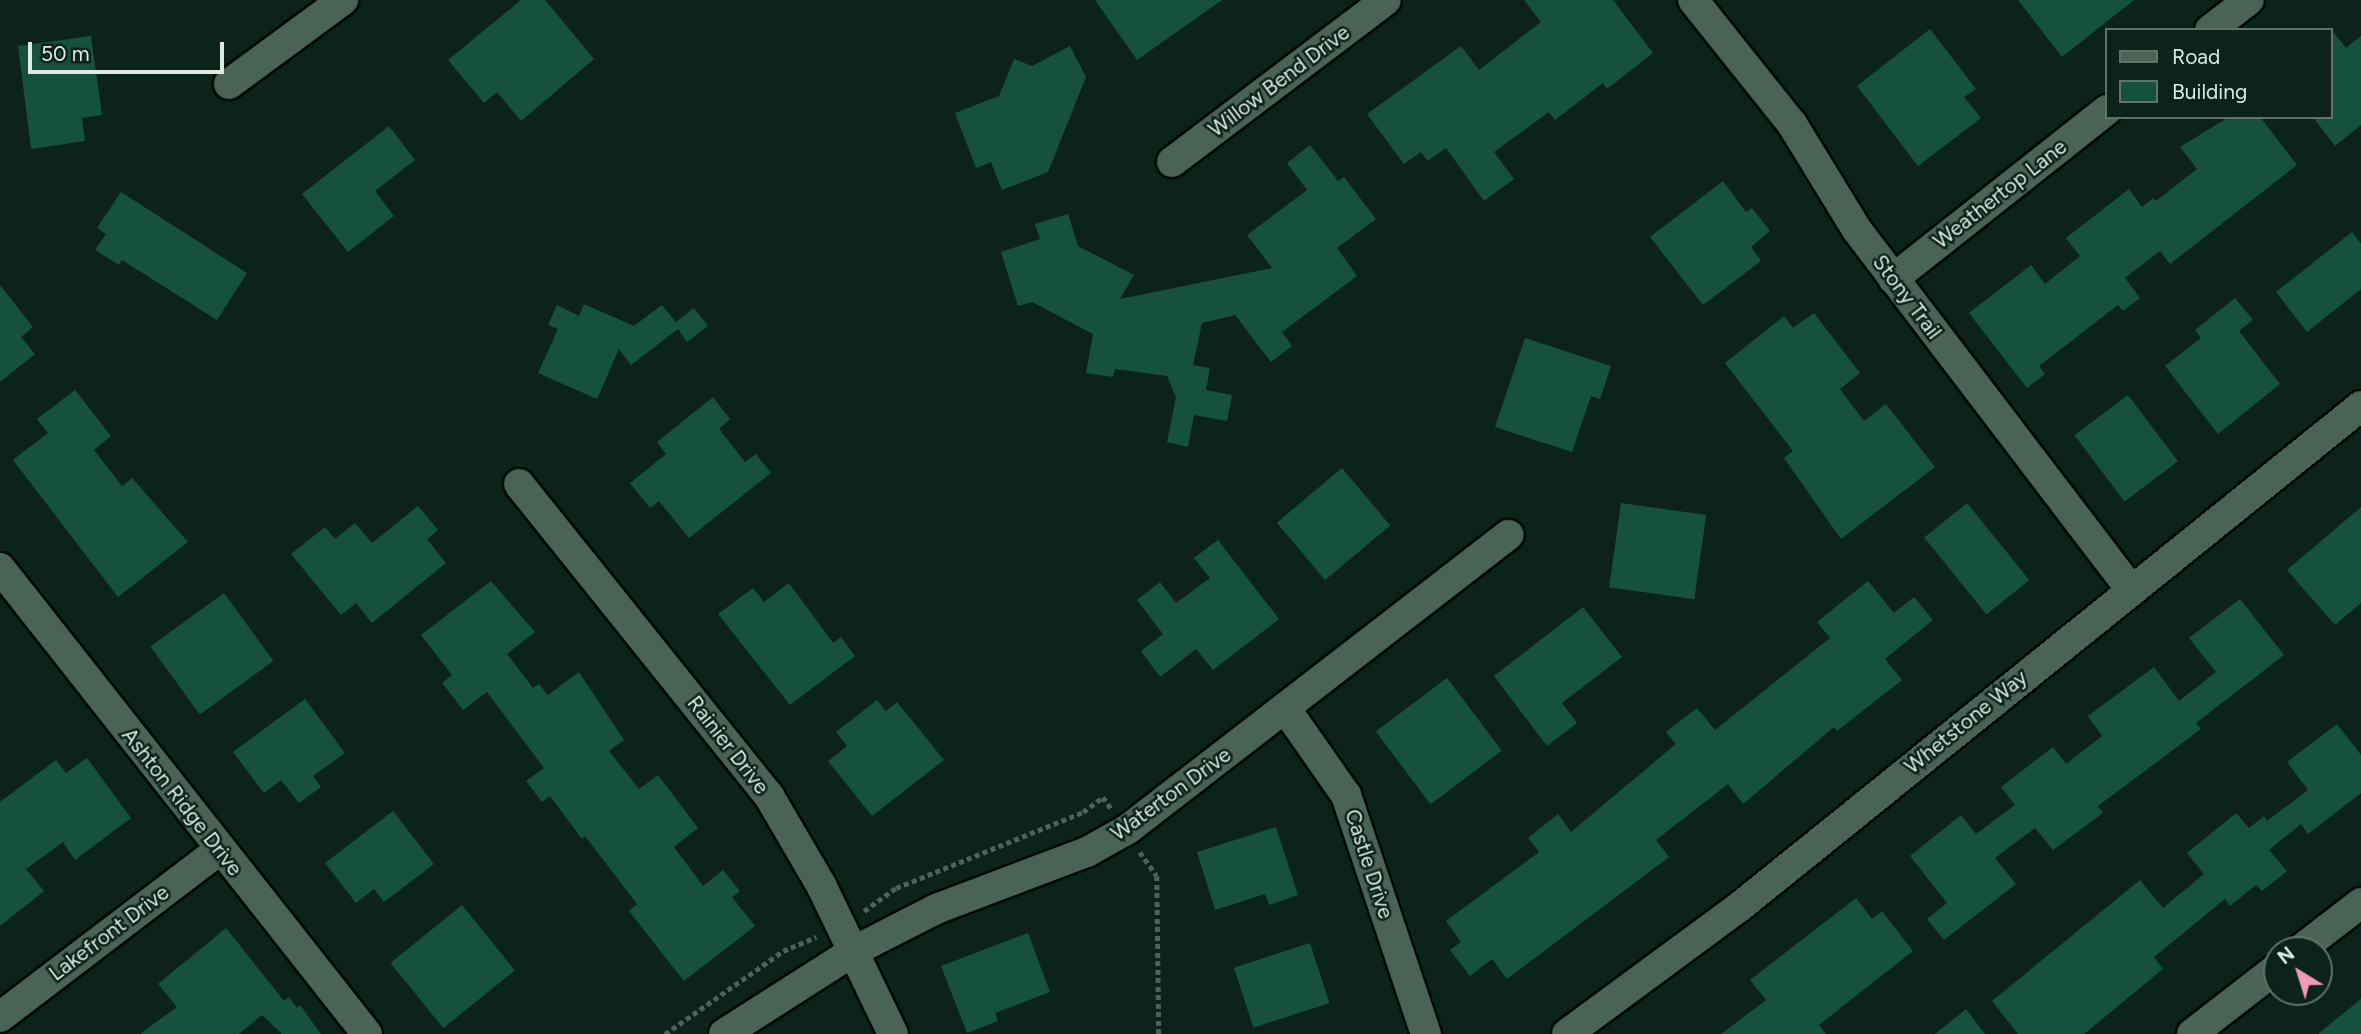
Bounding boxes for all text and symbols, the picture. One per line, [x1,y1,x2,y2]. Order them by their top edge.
street label: Willow Bend Drive [1204,20,1354,142]
scale bar [32,28,228,72]
legend [2106,28,2333,119]
text: 50 m [41,41,90,66]
text: Road [2172,44,2220,69]
text: Building [2172,79,2247,104]
street label: Weathertop Lane [1928,134,2072,254]
street label: Stony Trail [1867,250,1947,344]
street label: Whetstone Way [1900,665,2032,779]
street label: Rainier Drive [682,691,774,799]
street label: Ashton Ridge Drive [116,723,248,881]
street label: Waterton Drive [1106,742,1236,846]
street label: Castle Drive [1339,806,1399,922]
street label: Lakefront Drive [44,880,174,986]
north arrow [2263,936,2333,1006]
text: N [2273,942,2299,969]

